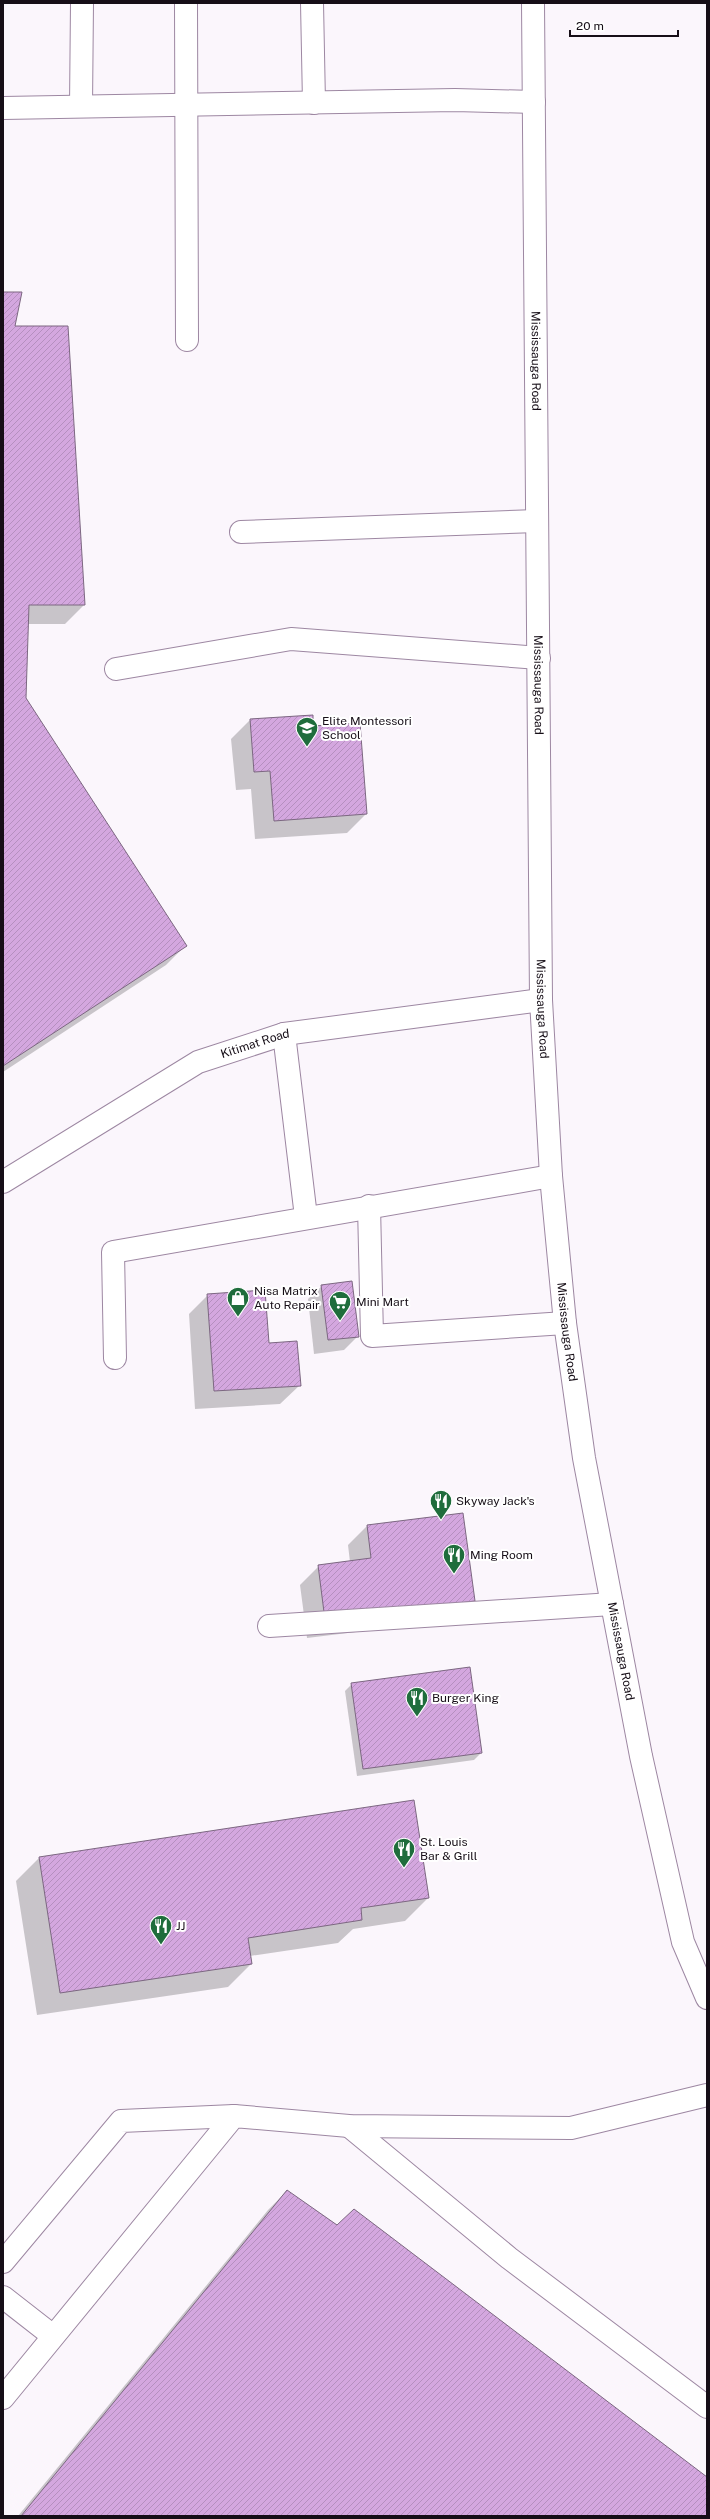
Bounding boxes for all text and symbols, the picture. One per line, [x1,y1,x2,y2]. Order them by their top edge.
scale bar [570,12,678,38]
text: 20 m [576,19,604,33]
street label: Mississauga Road [528,311,543,411]
street label: Mississauga Road [531,635,546,735]
place label: Elite Montessori School [322,714,412,742]
school or university icon: Elite Montessori School [294,715,320,748]
street label: Mississauga Road [534,959,551,1059]
street label: Kitimat Road [219,1026,290,1061]
street label: Mississauga Road [554,1282,580,1382]
place label: Nisa Matrix Auto Repair [254,1284,320,1312]
shop icon: Nisa Matrix Auto Repair [225,1285,251,1318]
supermarket icon: Mini Mart [327,1289,353,1322]
place label: Mini Mart [356,1295,409,1309]
restaurant icon: Skyway Jack's [428,1488,454,1521]
place label: Skyway Jack's [456,1494,535,1508]
restaurant icon: Ming Room [441,1542,467,1575]
place label: Ming Room [470,1548,533,1562]
street label: Mississauga Road [605,1601,637,1702]
restaurant icon: Burger King [404,1685,430,1718]
place label: Burger King [432,1691,499,1705]
place label: St. Louis Bar & Grill [420,1835,478,1863]
restaurant icon: St. Louis Bar & Grill [391,1836,417,1869]
restaurant icon: JJ [148,1913,174,1946]
place label: JJ [176,1919,185,1933]

